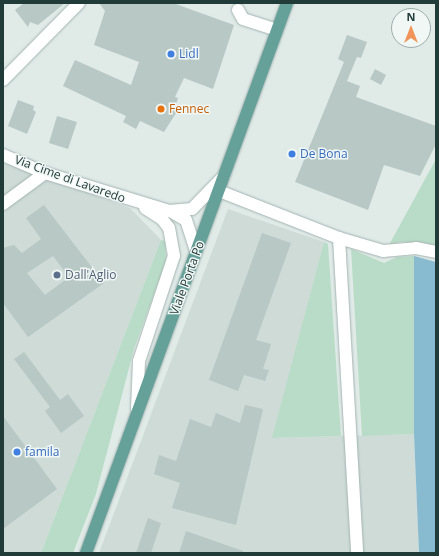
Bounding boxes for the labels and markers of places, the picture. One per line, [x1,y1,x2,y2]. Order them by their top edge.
place label: Lidl [179,47,199,61]
marker: Lidl [166,49,176,59]
place label: Fennec [169,102,209,116]
marker: Fennec [156,104,166,114]
place label: De Bona [300,147,348,161]
marker: De Bona [287,149,297,159]
place label: Dall'Aglio [65,268,116,282]
marker: Dall'Aglio [52,270,62,280]
place label: famila [25,445,60,459]
marker: famila [12,447,22,457]

